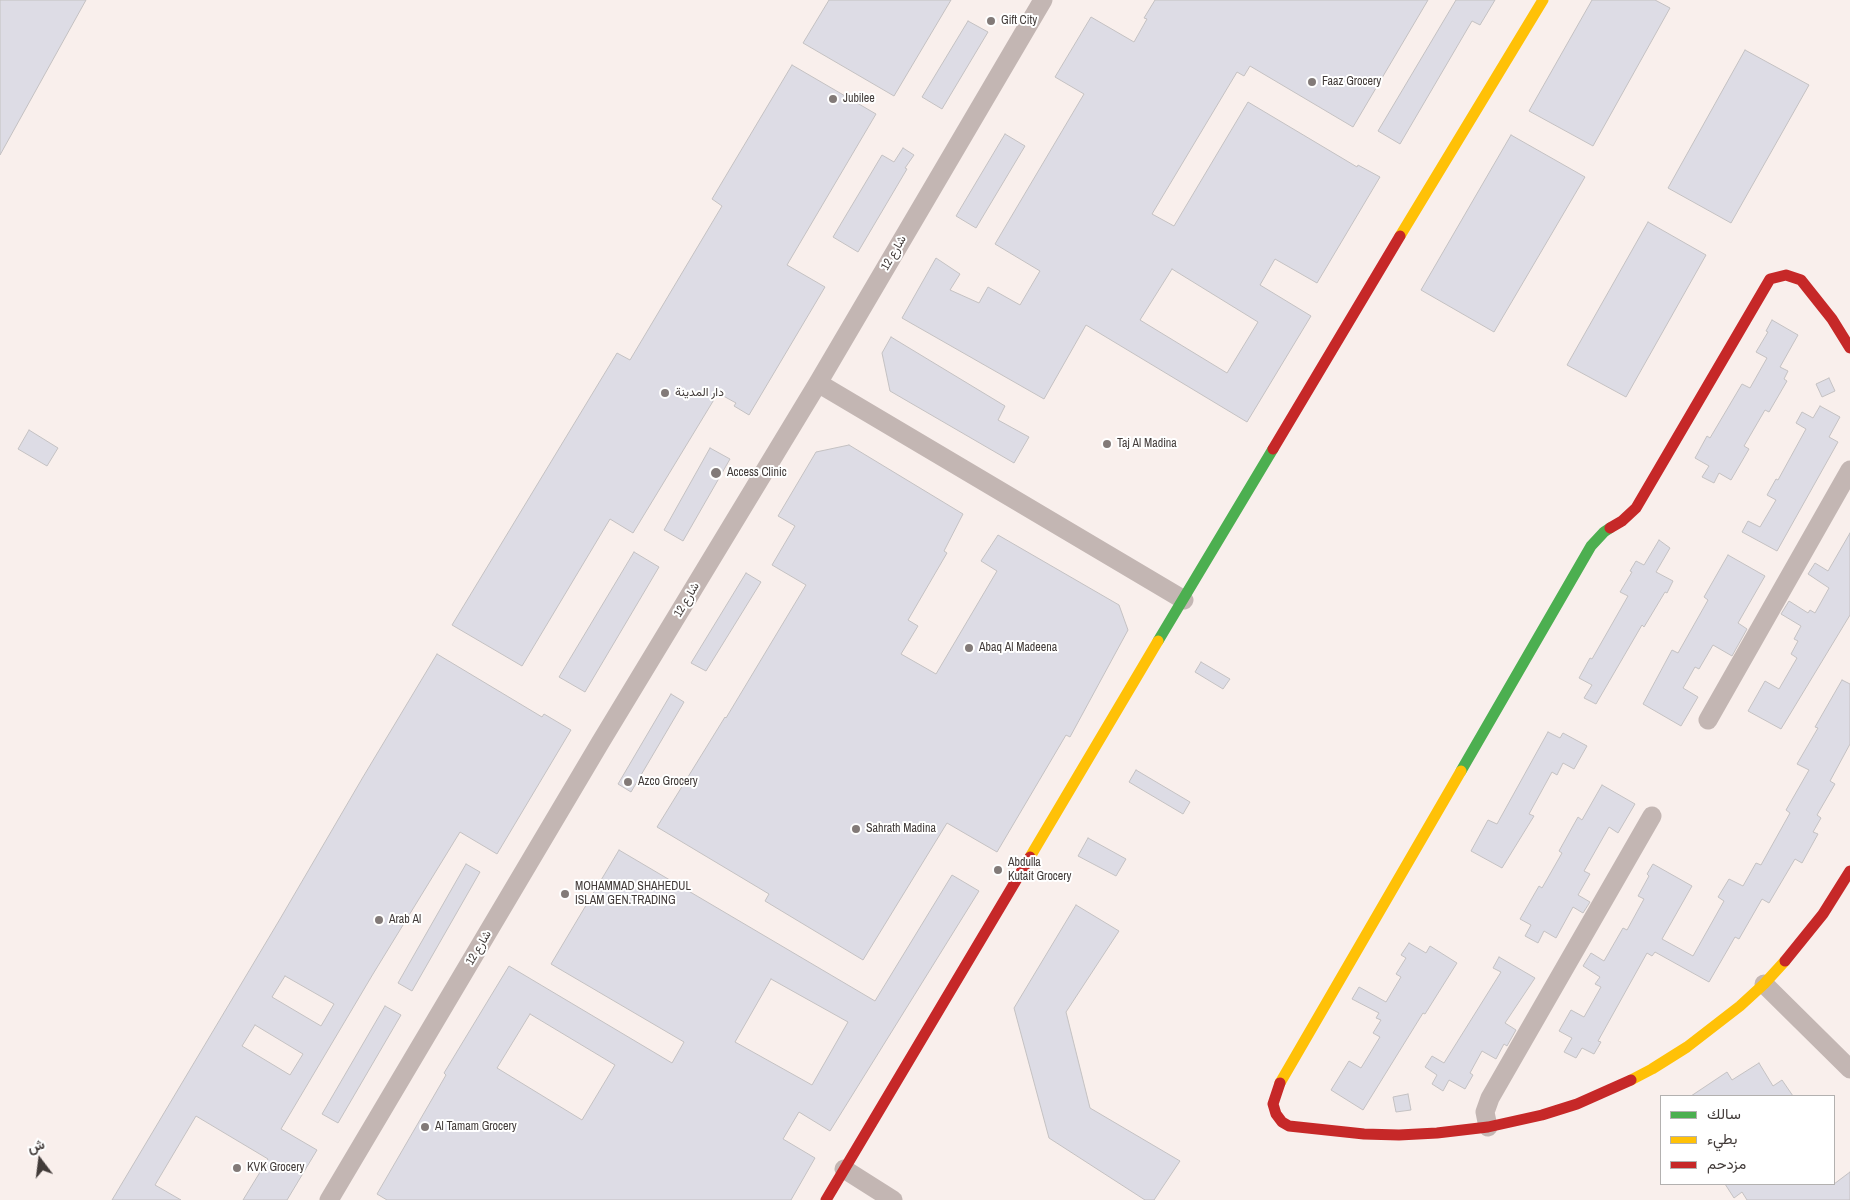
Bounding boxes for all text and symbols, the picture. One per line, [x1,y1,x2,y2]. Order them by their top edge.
place label: Gift City [1001,14,1037,28]
marker: Gift City [985,15,997,27]
place label: Faaz Grocery [1322,75,1381,89]
marker: Faaz Grocery [1306,76,1318,88]
place label: Jubilee [843,92,875,106]
marker: Jubilee [827,93,839,105]
street label: شارع 12 [878,233,910,273]
place label: دار المدينة [675,386,724,400]
marker: دار المدينة [659,387,671,399]
place label: Taj Al Madina [1117,437,1177,451]
marker: Taj Al Madina [1101,438,1113,450]
marker: Access Clinic [709,466,723,480]
place label: Access Clinic [727,466,787,480]
street label: شارع 12 [671,580,703,620]
place label: Abaq Al Madeena [979,641,1057,655]
marker: Abaq Al Madeena [963,642,975,654]
place label: Azco Grocery [638,775,698,789]
marker: Azco Grocery [622,776,634,788]
place label: Sahrath Madina [866,822,936,836]
marker: Sahrath Madina [850,823,862,835]
place label: Abdulla Kutait Grocery [1008,856,1071,884]
marker: Abdulla Kutait Grocery [992,864,1004,876]
place label: MOHAMMAD SHAHEDUL ISLAM GEN.TRADING [575,880,691,908]
marker: MOHAMMAD SHAHEDUL ISLAM GEN.TRADING [559,888,571,900]
place label: Arab Al [389,913,421,927]
marker: Arab Al [373,914,385,926]
street label: شارع 12 [463,928,495,968]
legend [1660,1095,1835,1185]
text: سالك [1707,1103,1741,1124]
place label: Al Tamam Grocery [435,1120,517,1134]
marker: Al Tamam Grocery [419,1121,431,1133]
text: بطيء [1707,1128,1737,1149]
north arrow [15,1135,65,1185]
text: ش [26,1135,47,1156]
text: مزدحم [1707,1153,1746,1174]
place label: KVK Grocery [247,1161,304,1175]
marker: KVK Grocery [231,1162,243,1174]

